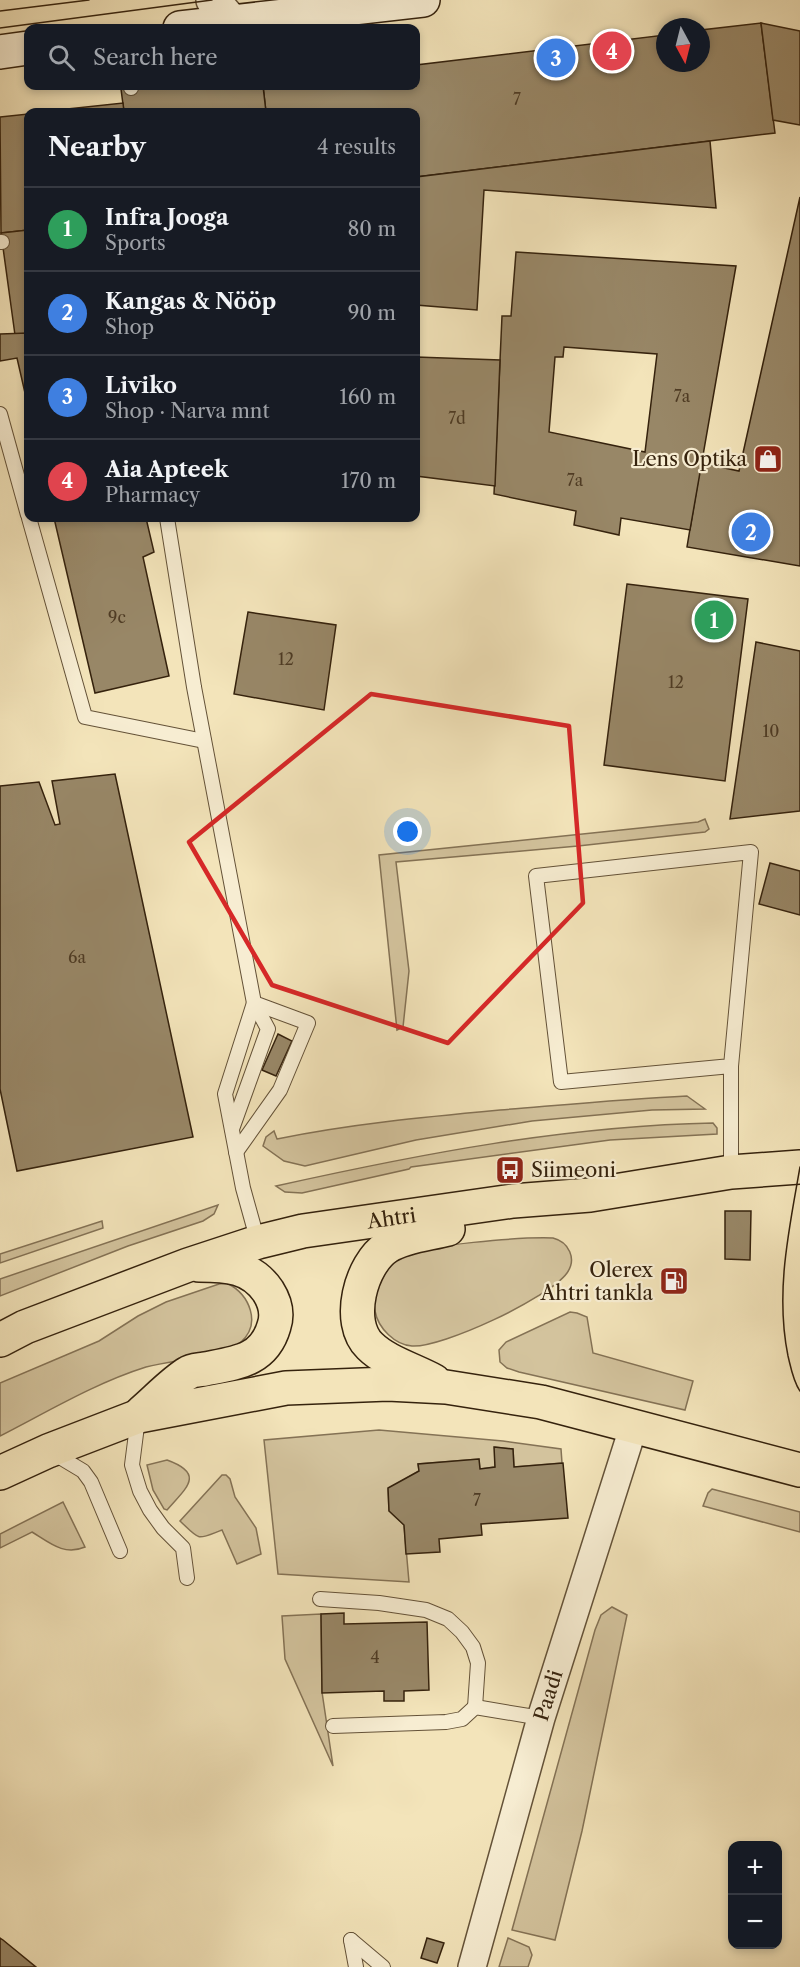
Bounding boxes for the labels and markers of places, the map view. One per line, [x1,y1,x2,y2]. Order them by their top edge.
pin: 4 [592,28,632,74]
pin: 3 [536,36,576,80]
shop icon: Lens Optika [752,443,784,475]
place label: Lens Optika [632,447,747,471]
pin: 2 [732,510,771,554]
pin: 1 [694,598,734,642]
bus stop icon: Siimeoni [494,1154,526,1186]
place label: Siimeoni [531,1158,616,1182]
place label: Olerex Ahtri tankla [540,1258,653,1305]
fuel station icon: Olerex Ahtri tankla [658,1265,690,1297]

